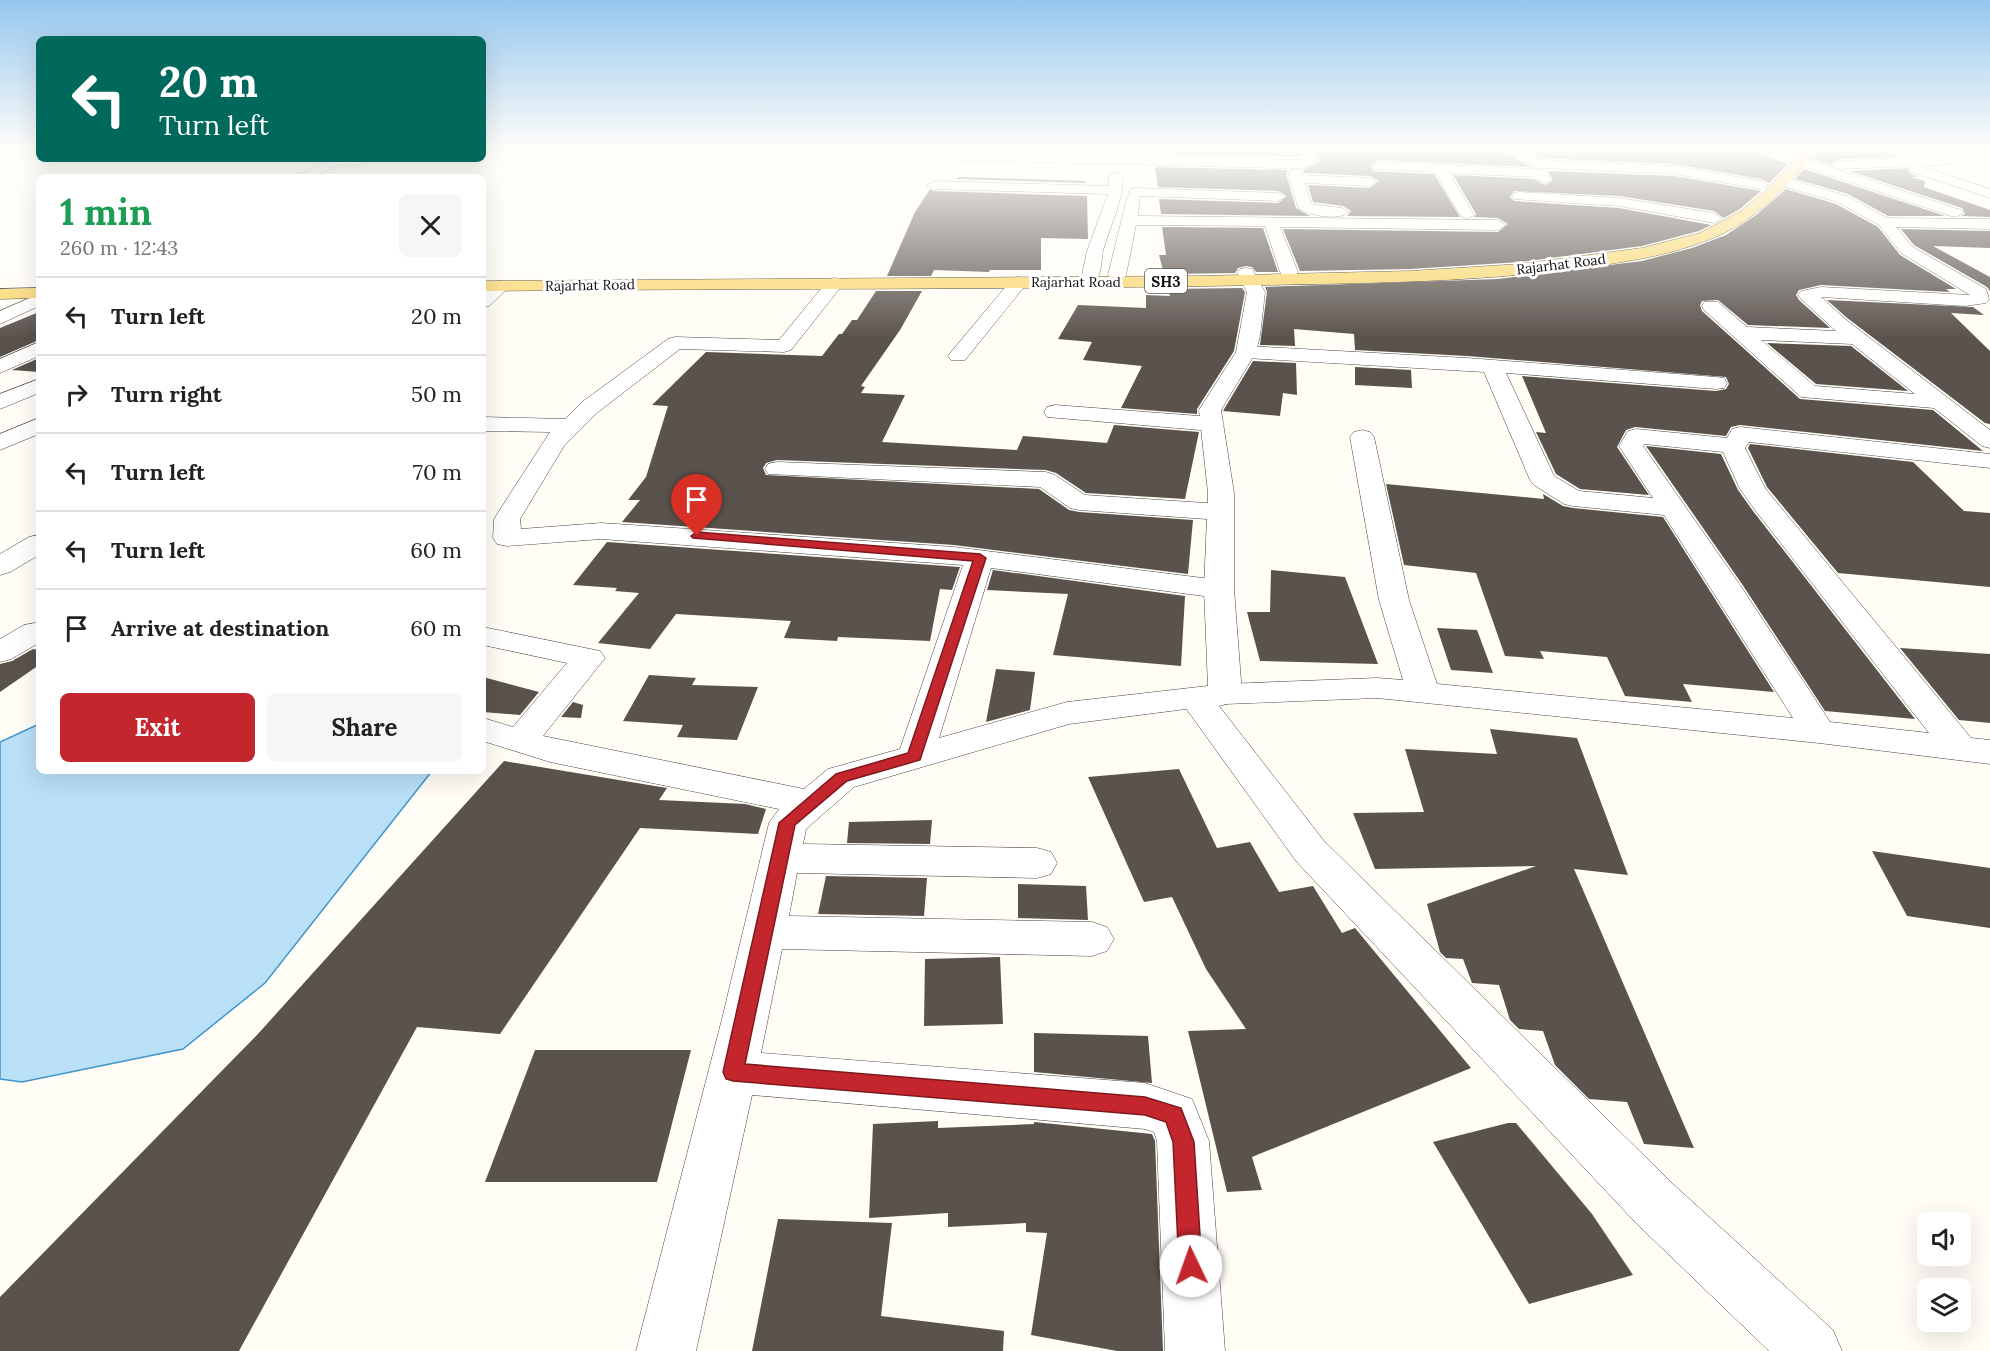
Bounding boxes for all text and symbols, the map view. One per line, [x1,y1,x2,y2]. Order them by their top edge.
text: 20 m [159,55,258,109]
icon: left [60,60,138,138]
text: Turn left [159,108,269,142]
text: 1 min [60,189,152,235]
button: close [399,194,462,257]
text: 260 m · 12:43 [60,235,178,260]
street label: Rajarhat Road [1515,250,1607,278]
road number: SH3 [1145,269,1187,293]
street label: Rajarhat Road [1031,273,1121,291]
street label: Rajarhat Road [545,275,635,295]
icon: left [60,300,93,333]
text: Turn left [111,302,205,330]
text: 20 m [411,302,462,330]
icon: right [60,378,93,411]
text: Turn right [111,380,222,408]
text: 50 m [411,380,462,408]
icon: left [60,456,93,489]
text: Turn left [111,458,205,486]
text: 70 m [413,458,462,486]
pin [671,474,722,536]
icon: arrive [680,483,713,516]
icon: left [60,534,93,567]
text: Turn left [111,536,205,564]
text: 60 m [410,536,462,564]
icon: arrive [60,612,93,645]
text: Arrive at destination [111,614,329,642]
text: 60 m [410,614,462,642]
button: Exit [60,693,255,762]
button: Share [267,693,462,762]
map controls [1917,1212,1971,1332]
button: sound [1917,1212,1971,1266]
position arrow [1159,1234,1223,1298]
button: layers [1917,1278,1971,1332]

